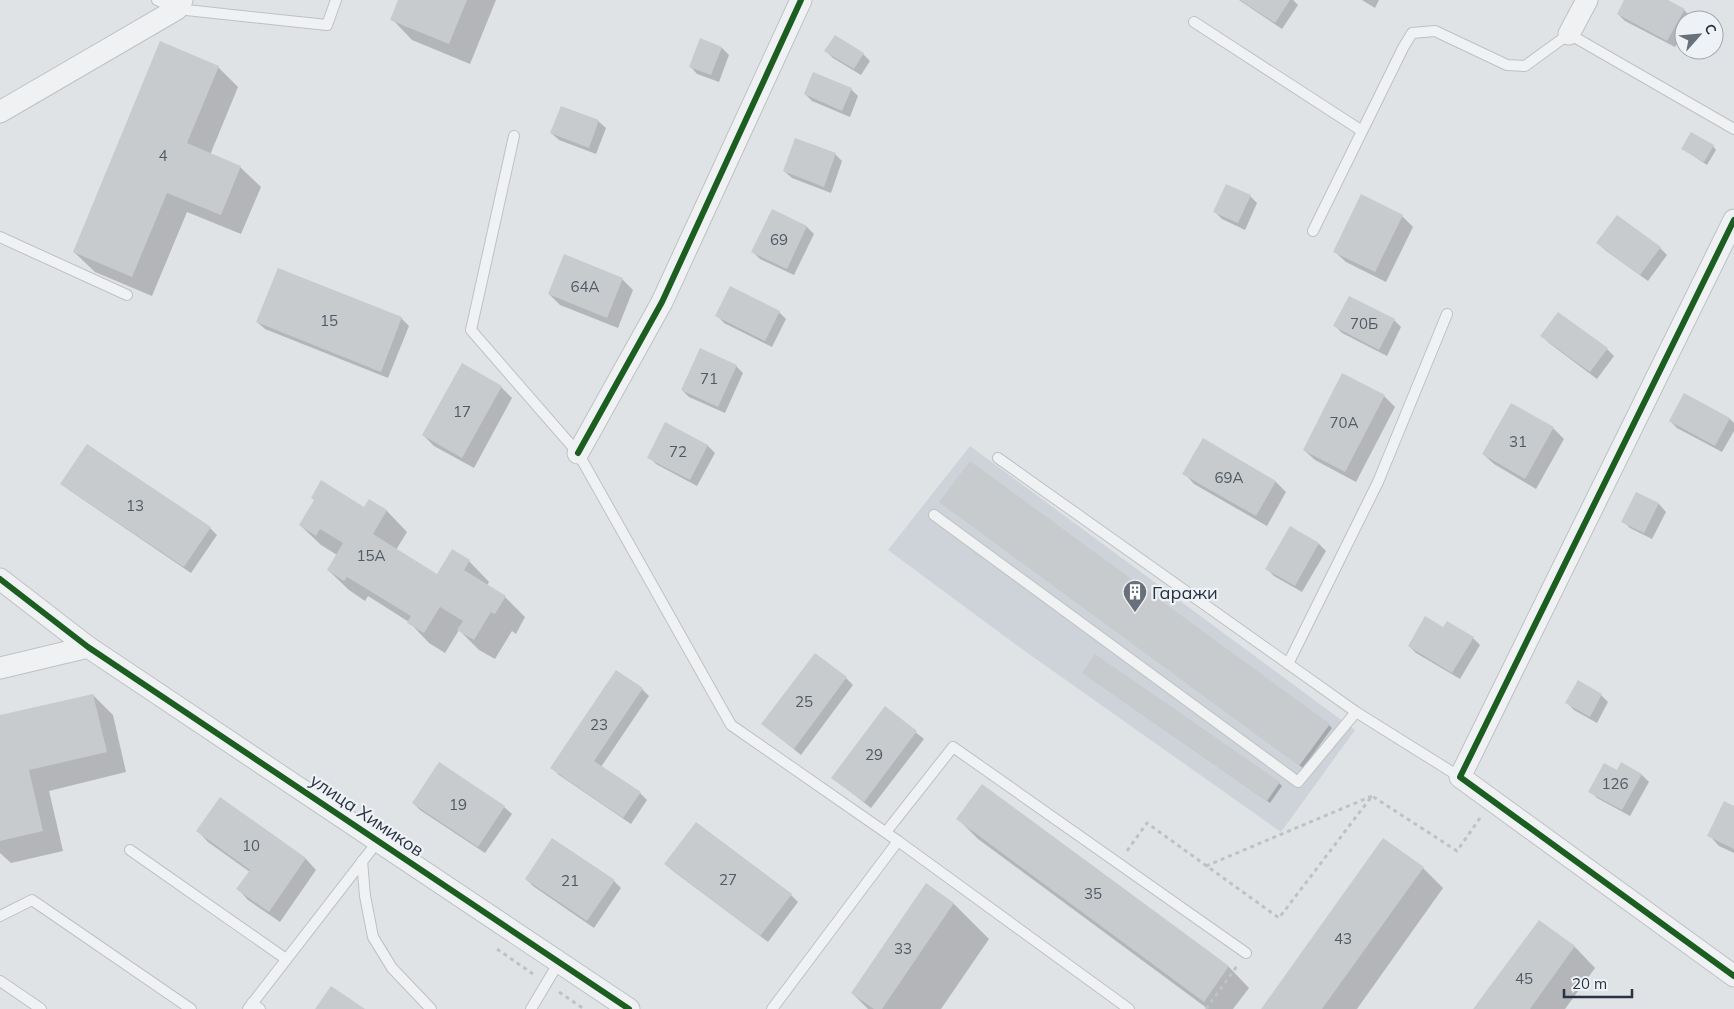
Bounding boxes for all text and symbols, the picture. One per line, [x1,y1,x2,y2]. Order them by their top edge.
north arrow [1674,10,1724,60]
text: С [1700,21,1721,37]
house number: 4 [158,146,168,165]
house number: 69 [770,230,788,249]
house number: 64А [570,277,600,296]
house number: 15 [320,311,338,330]
house number: 70Б [1350,314,1378,333]
house number: 71 [700,369,718,388]
house number: 17 [453,402,471,421]
house number: 70А [1329,413,1359,432]
house number: 31 [1509,432,1527,451]
house number: 72 [669,442,687,461]
house number: 69А [1214,468,1244,487]
house number: 13 [126,496,144,515]
house number: 15А [356,546,386,565]
building icon: Гаражи [1122,579,1148,613]
place label: Гаражи [1152,581,1218,604]
house number: 25 [795,692,813,711]
house number: 23 [590,715,608,734]
house number: 29 [865,745,883,764]
street label: улица Химиков [306,768,428,862]
house number: 126 [1601,774,1629,793]
house number: 19 [449,795,467,814]
house number: 10 [242,836,260,855]
house number: 27 [719,870,737,889]
house number: 21 [561,871,579,890]
house number: 35 [1084,884,1102,903]
house number: 43 [1334,929,1352,948]
house number: 33 [894,939,912,958]
scale bar [1564,966,1632,998]
house number: 45 [1515,969,1533,988]
text: 20 m [1572,974,1607,993]

